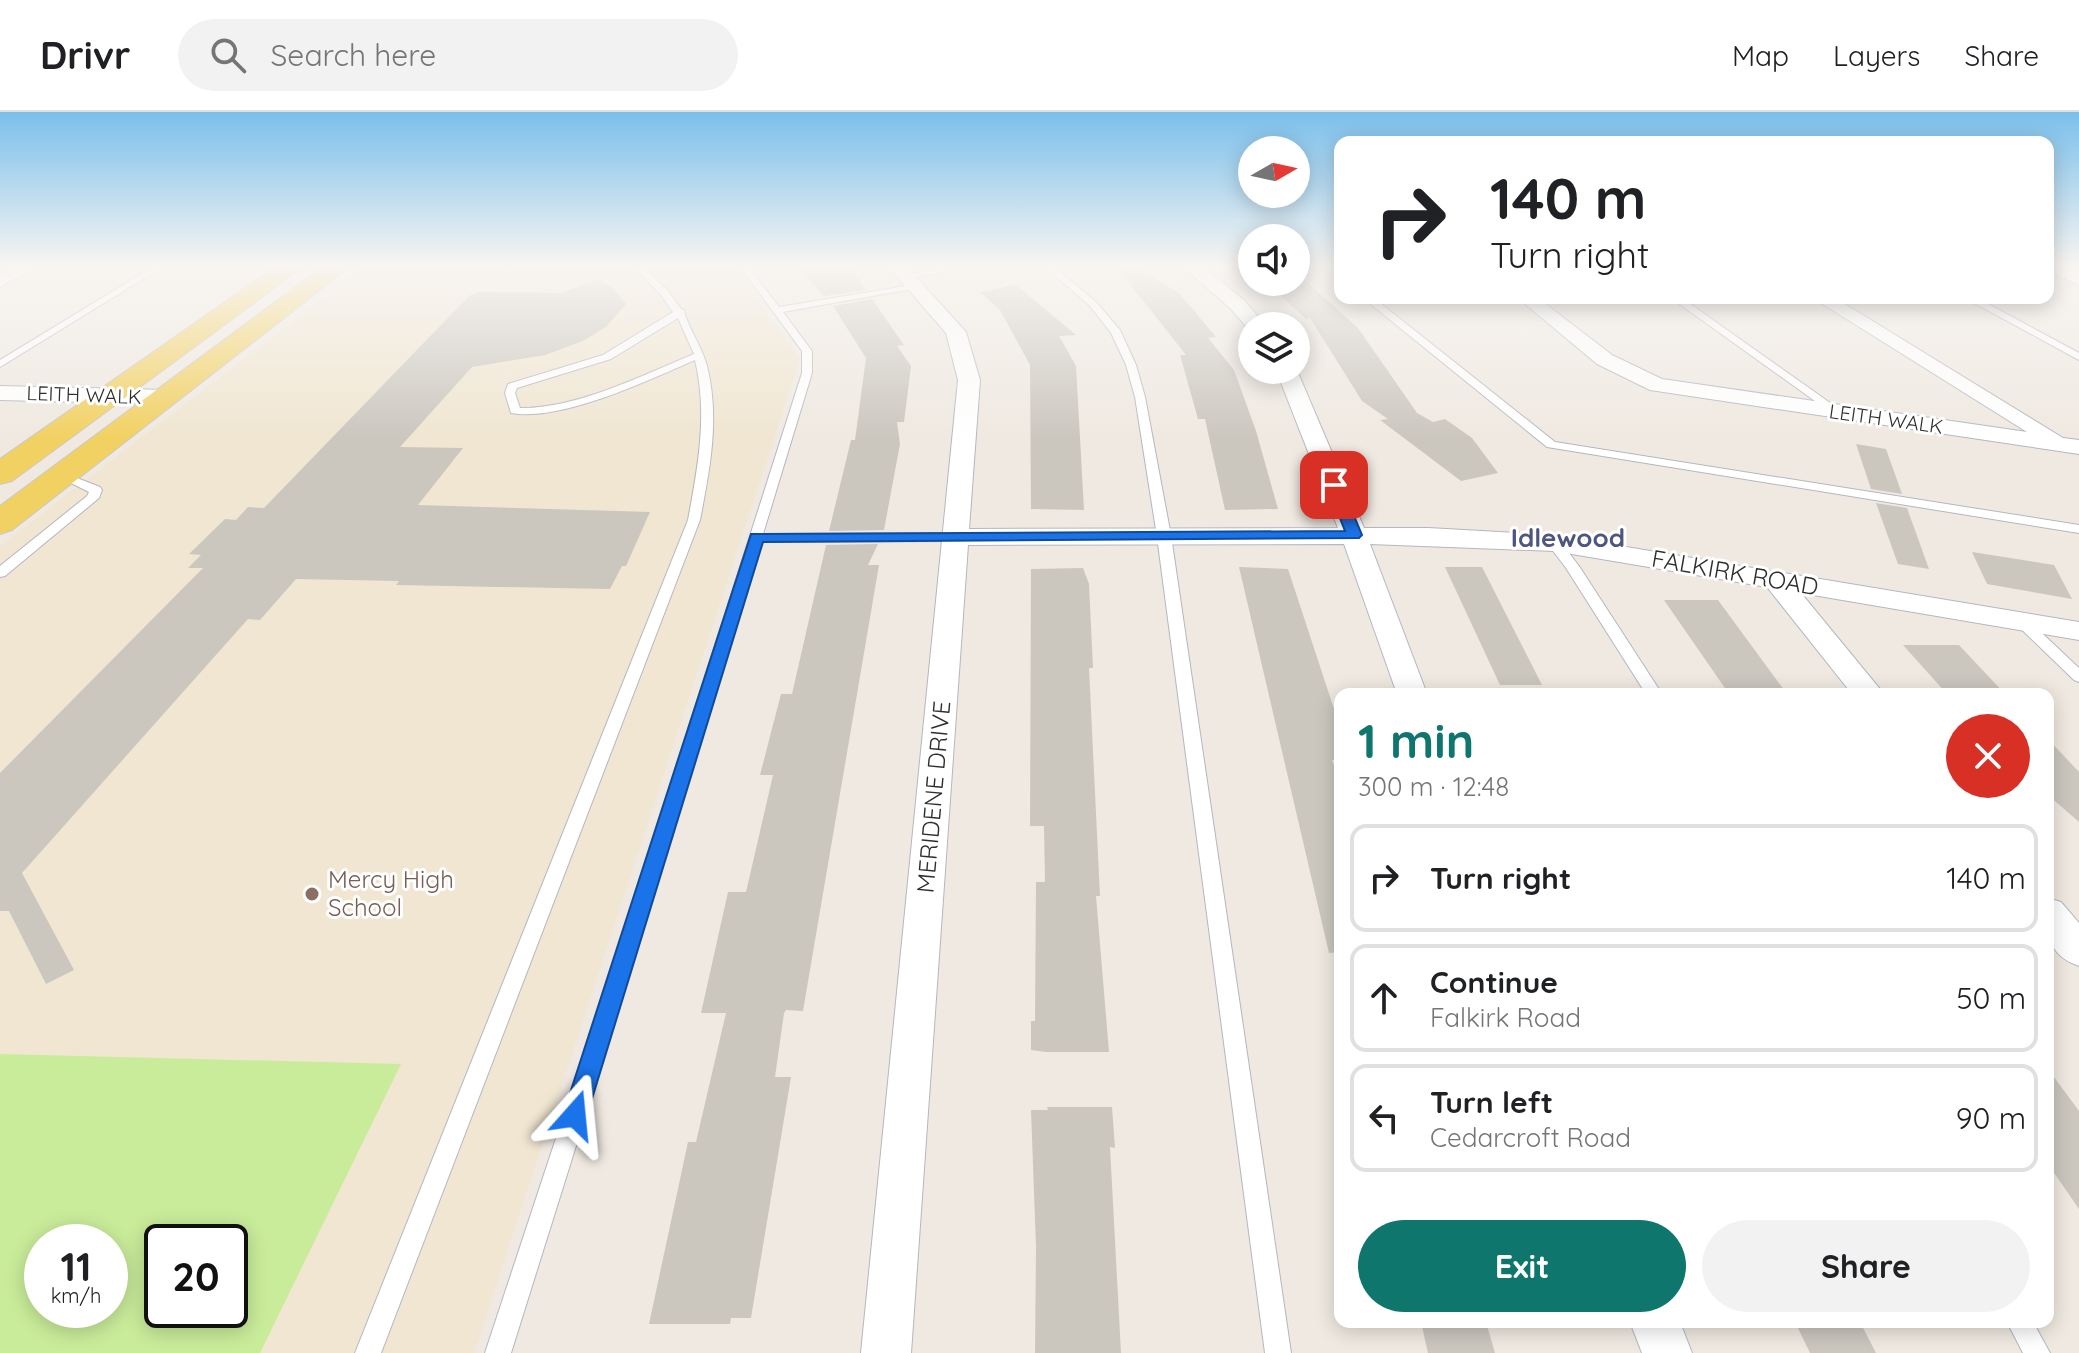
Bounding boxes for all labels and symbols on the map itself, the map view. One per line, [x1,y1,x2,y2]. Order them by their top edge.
north arrow [1238,136,1310,208]
street label: LEITH WALK [26,380,142,409]
street label: LEITH WALK [1827,398,1945,439]
pin [1300,451,1368,519]
district label: Idlewood [1511,521,1625,554]
street label: FALKIRK ROAD [1649,543,1821,601]
street label: MERIDENE DRIVE [910,699,956,894]
place label: Mercy High School [328,864,454,922]
marker: Mercy High School [303,885,321,903]
position arrow [533,1073,617,1157]
speed limit sign: 20 [144,1224,248,1328]

